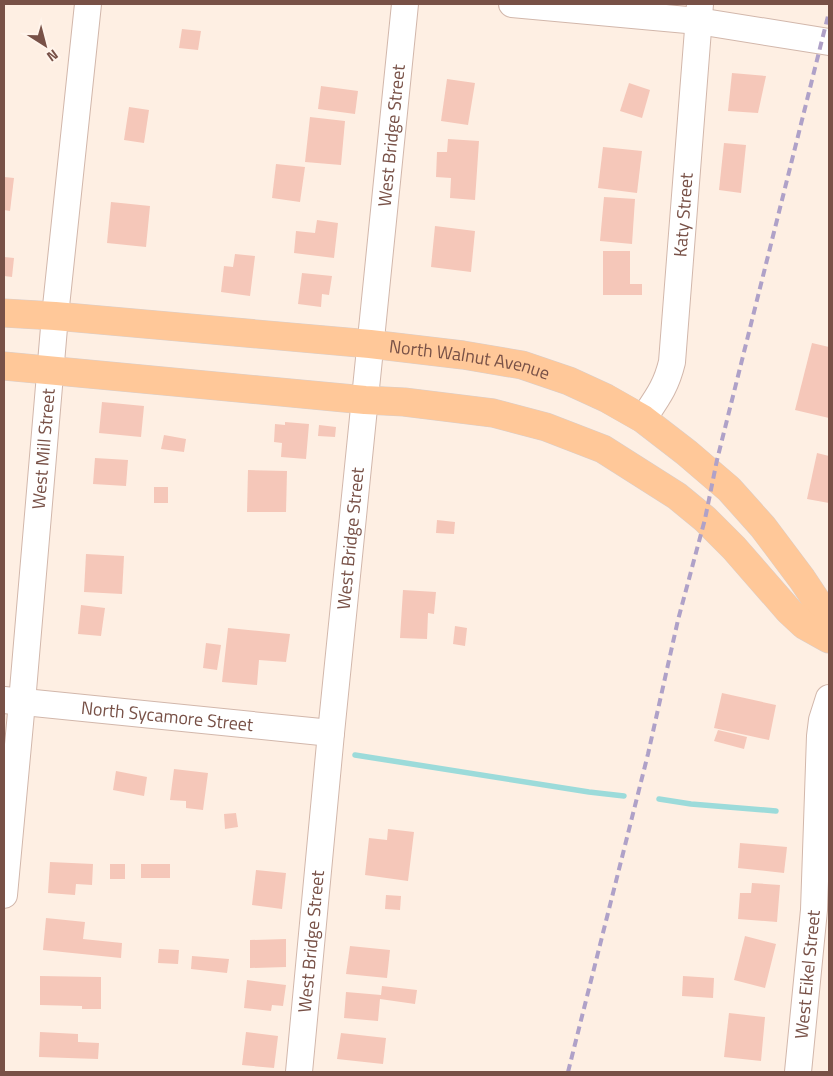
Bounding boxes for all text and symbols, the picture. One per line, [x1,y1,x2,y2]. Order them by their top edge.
north arrow [20,20,70,70]
text: N [43,45,63,67]
street label: West Bridge Street [370,62,412,208]
street label: Katy Street [666,171,700,258]
street label: North Walnut Avenue [388,332,553,386]
street label: West Mill Street [25,387,62,510]
street label: West Bridge Street [330,465,371,611]
street label: North Sycamore Street [80,694,255,738]
street label: West Bridge Street [291,868,331,1014]
street label: West Eikel Street [787,908,827,1040]

